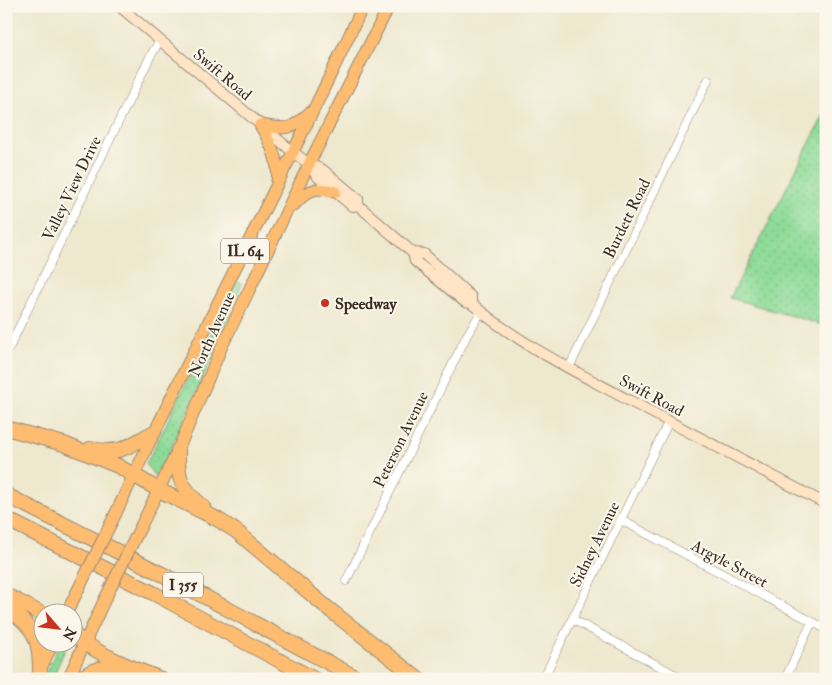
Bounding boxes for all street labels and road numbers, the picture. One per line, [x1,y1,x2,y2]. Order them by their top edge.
street label: Swift Road [189,45,256,105]
street label: Valley View Drive [38,133,106,244]
street label: Burdett Road [599,175,655,262]
road number: IL 64 [221,238,269,264]
street label: North Avenue [184,289,240,380]
street label: Swift Road [616,371,687,421]
street label: Peterson Avenue [369,388,433,491]
street label: Sidney Avenue [566,498,624,590]
street label: Argyle Street [687,535,771,592]
road number: I 355 [163,572,203,598]

